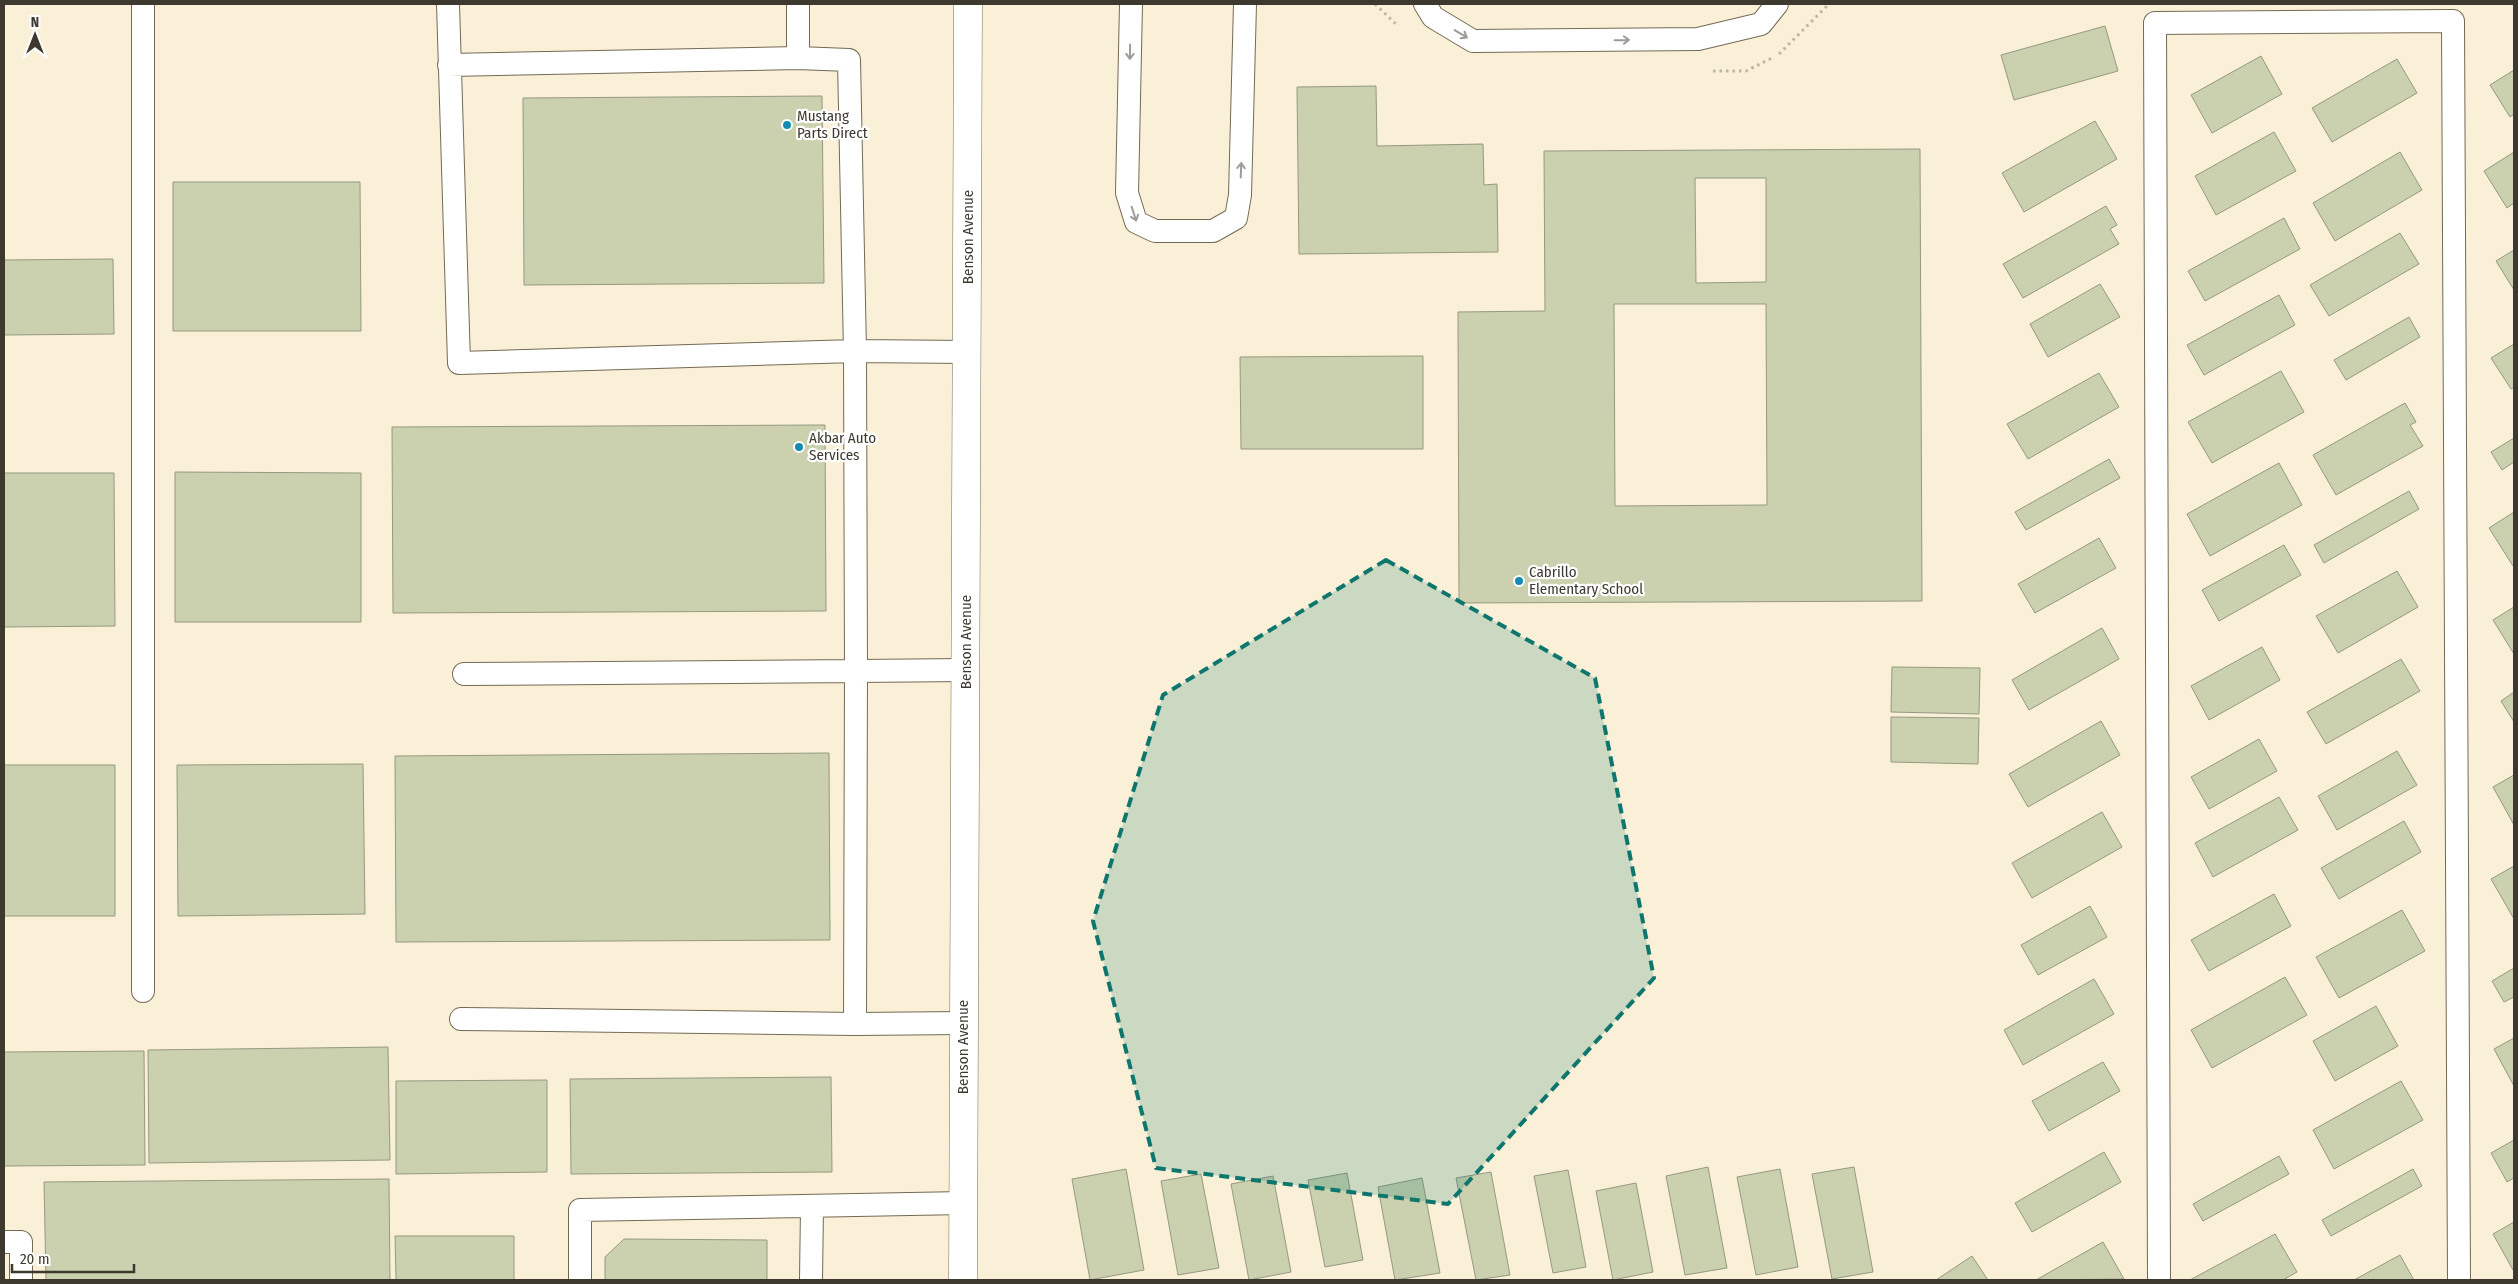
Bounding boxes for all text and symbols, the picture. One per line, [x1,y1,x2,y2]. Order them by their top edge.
north arrow [10,10,60,60]
text: N [31,14,39,31]
one-way arrow [1454,30,1468,40]
one-way arrow [1614,35,1630,45]
one-way arrow [1125,44,1135,60]
place label: Mustang Parts Direct [797,107,868,142]
marker: Mustang Parts Direct [781,119,793,131]
one-way arrow [1236,162,1246,178]
street label: Benson Avenue [959,190,977,284]
one-way arrow [1129,206,1139,222]
place label: Akbar Auto Services [809,429,876,464]
marker: Akbar Auto Services [793,441,805,453]
place label: Cabrillo Elementary School [1529,563,1643,598]
marker: Cabrillo Elementary School [1513,575,1525,587]
street label: Benson Avenue [957,595,975,689]
street label: Benson Avenue [954,1000,972,1094]
scale bar [12,1242,135,1274]
text: 20 m [20,1250,50,1268]

